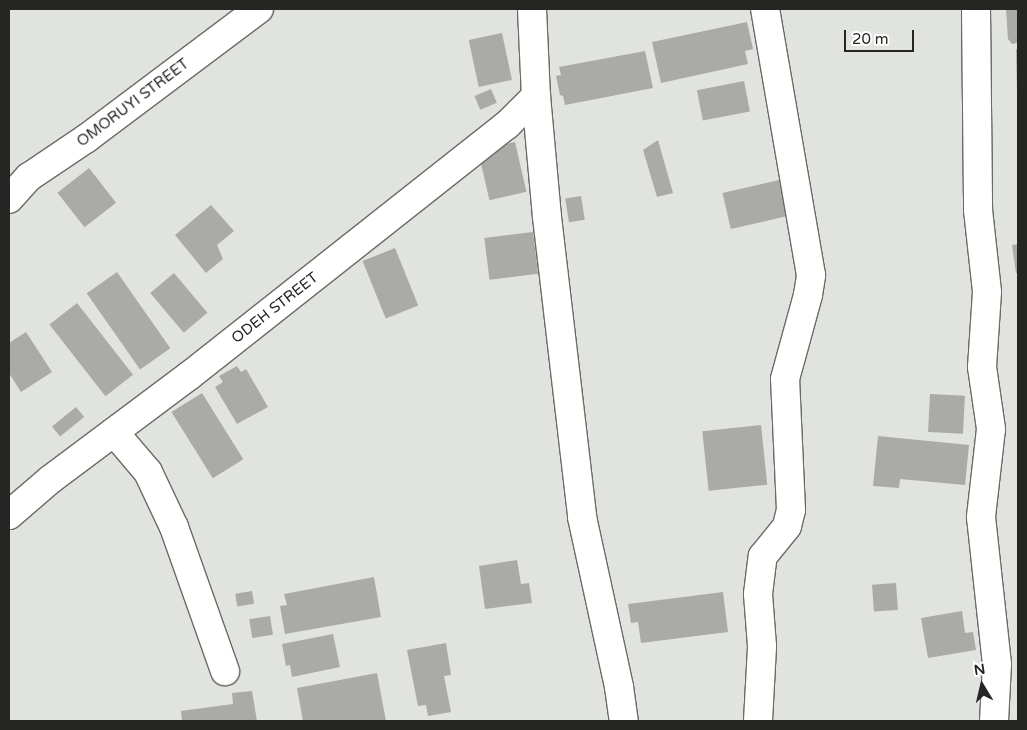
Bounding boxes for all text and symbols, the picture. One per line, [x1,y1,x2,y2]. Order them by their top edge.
scale bar [847,20,917,52]
text: 20 m [852,30,889,48]
street label: OMORUYI STREET [74,55,192,151]
street label: ODEH STREET [228,269,322,347]
north arrow [957,660,1007,710]
text: N [973,660,986,679]

